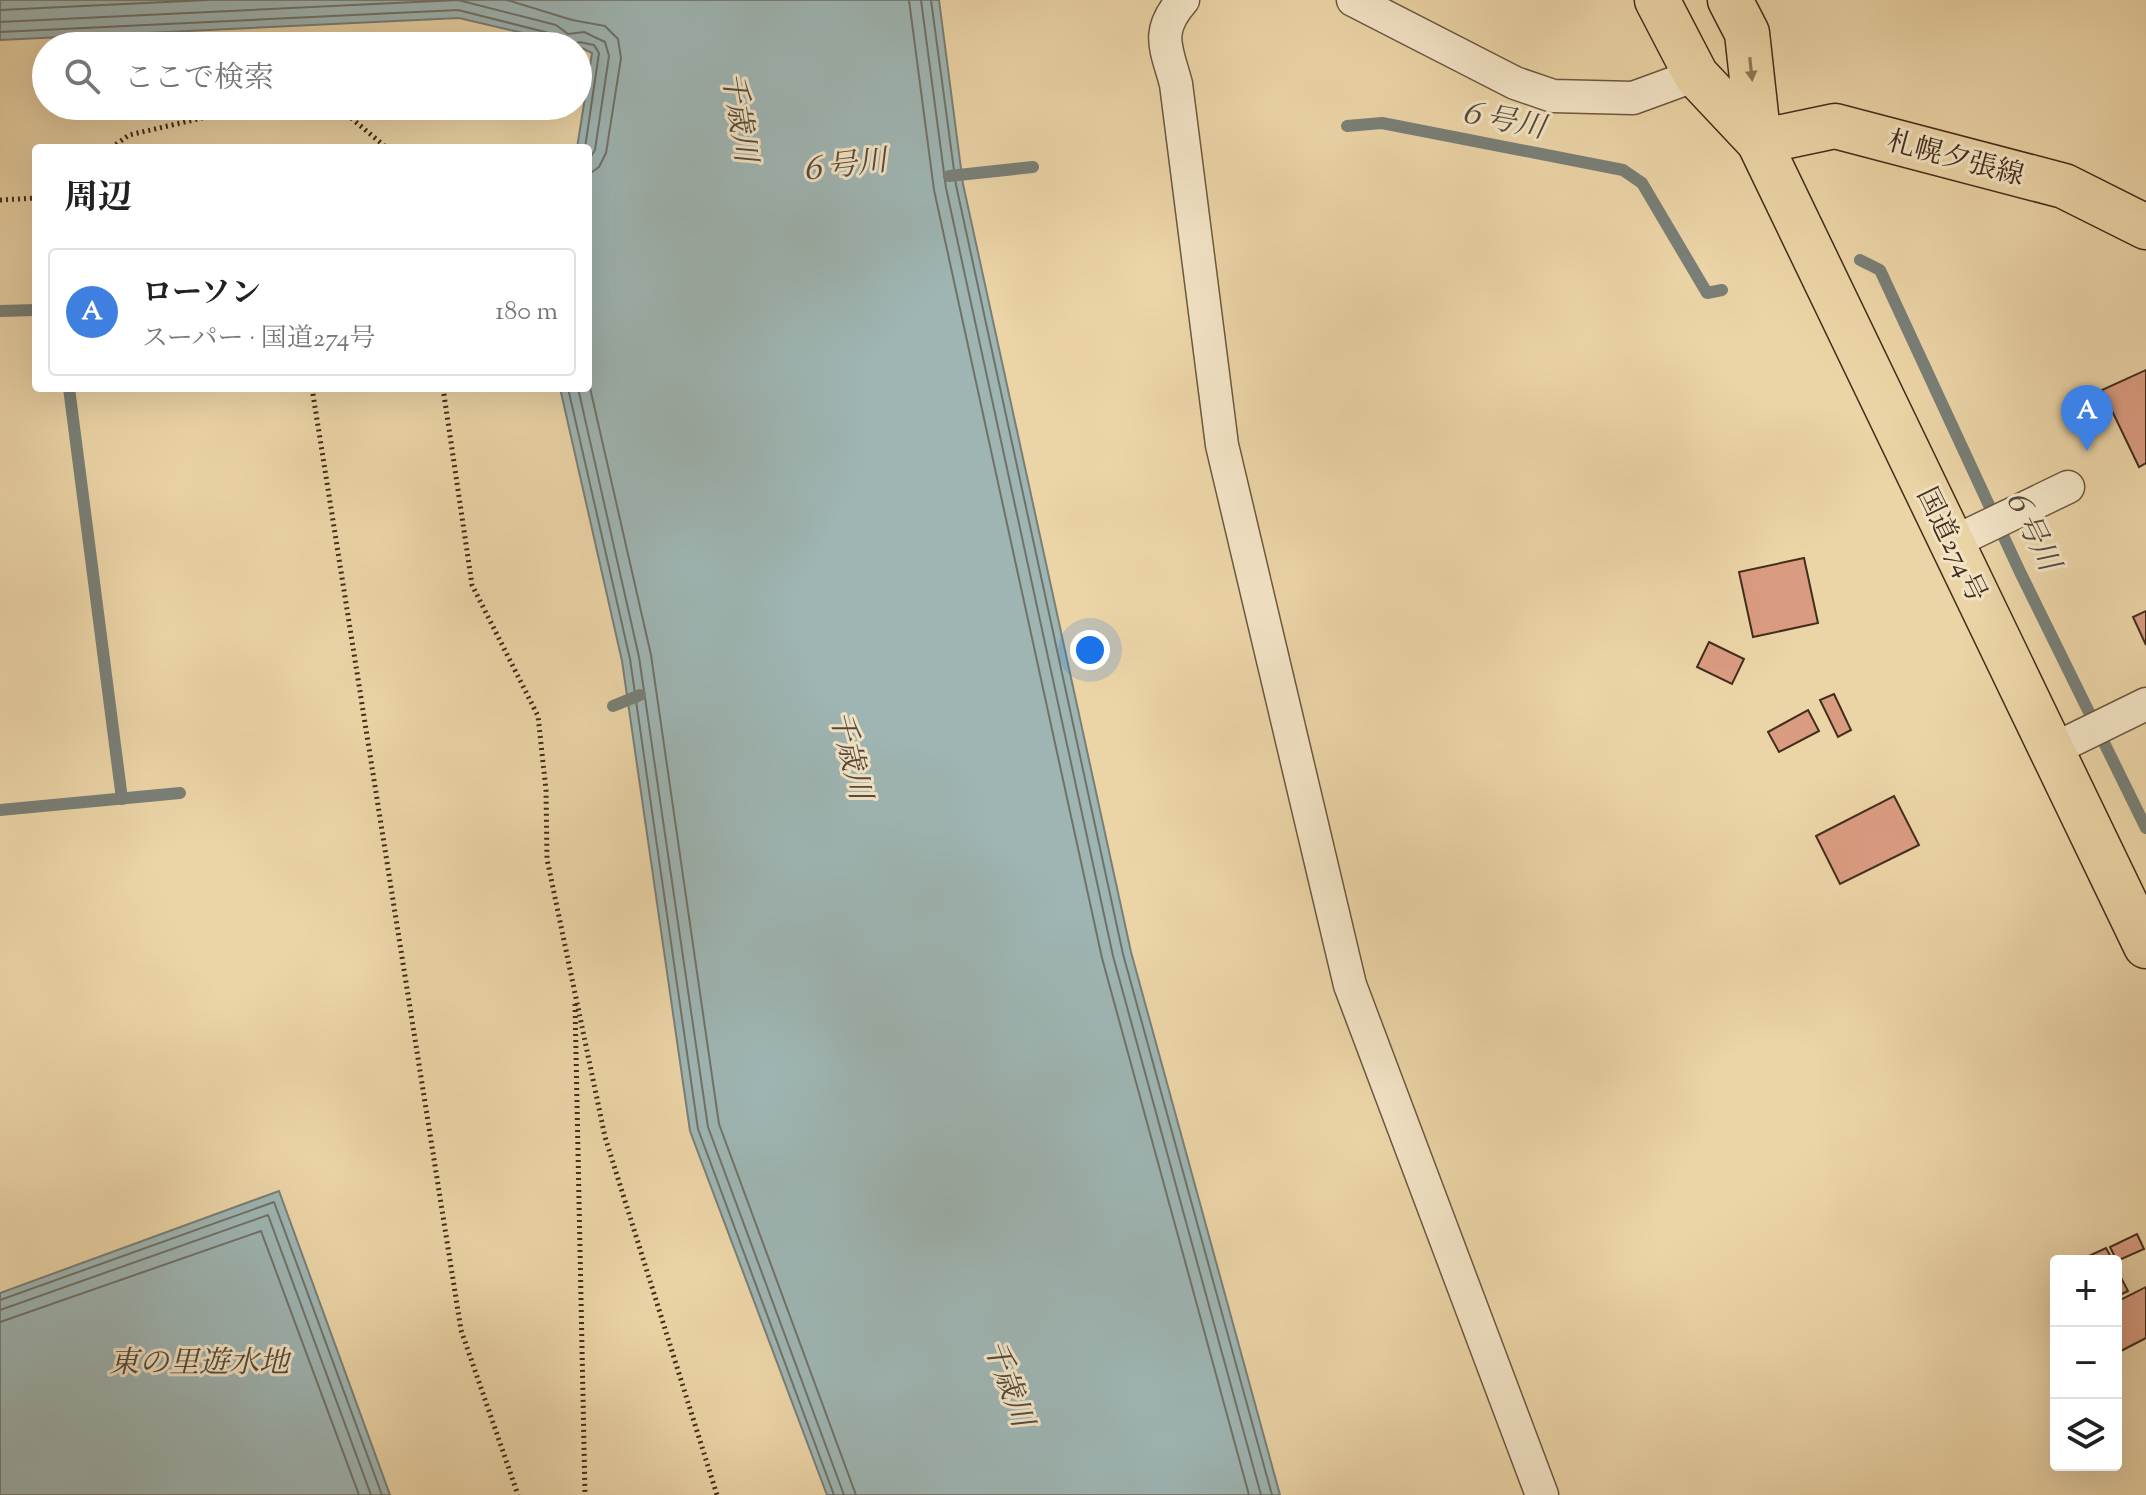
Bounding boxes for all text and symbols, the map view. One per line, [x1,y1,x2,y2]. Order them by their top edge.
search box [32,32,592,120]
icon: search [60,54,104,98]
one-way arrow [1745,57,1758,82]
text: ここで検索 [124,58,274,101]
water label: 千歳川 [709,70,766,168]
water label: ６号川 [1452,92,1552,152]
street label: 札幌夕張線 [1882,122,2028,197]
water label: ６号川 [795,140,893,194]
text: 周辺 [64,175,132,224]
text: ローソン [142,273,261,316]
text: A [81,294,103,331]
text: 180 m [495,294,558,331]
text: スーパー · 国道274号 [142,321,376,358]
pin: A [2061,385,2113,451]
water label: ６号川 [1991,479,2070,582]
street label: 国道274号 [1905,481,1995,610]
your location [1070,630,1110,670]
water label: 千歳川 [817,707,881,807]
map controls [2050,1255,2122,1471]
button: + [2050,1255,2122,1327]
button: − [2050,1327,2122,1399]
water label: 千歳川 [971,1334,1043,1436]
water label: 東の里遊水地 [109,1343,292,1386]
button: layers [2050,1399,2122,1471]

